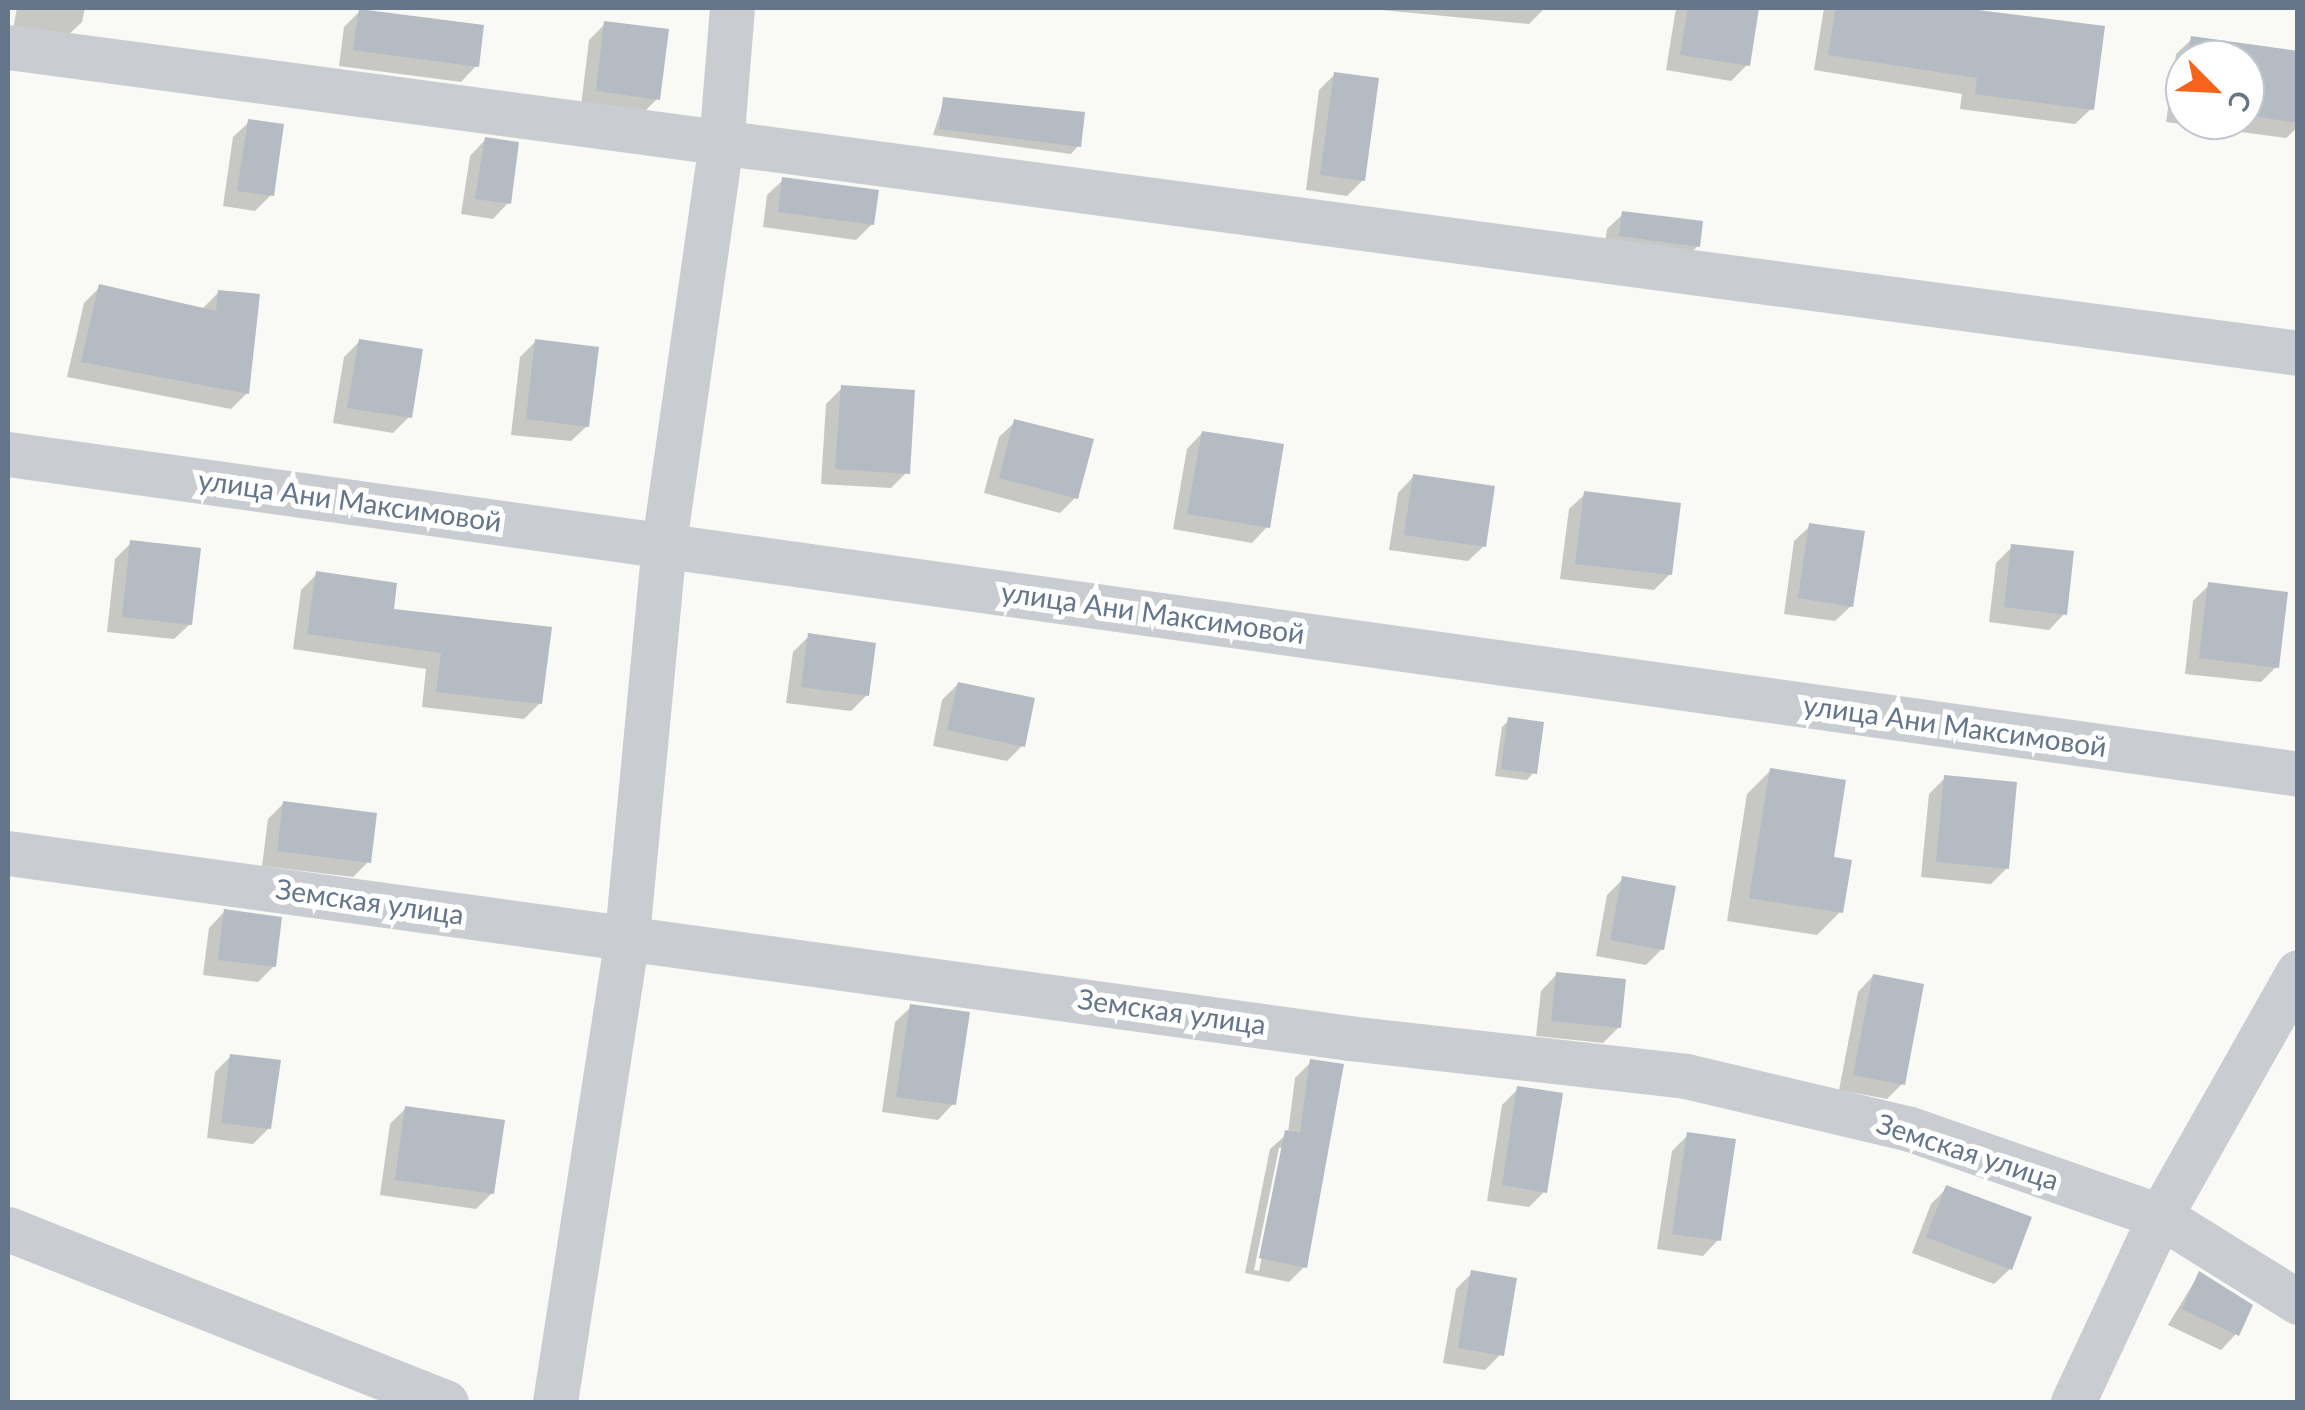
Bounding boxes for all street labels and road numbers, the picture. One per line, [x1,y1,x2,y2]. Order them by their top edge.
street label: улица Ани Максимовой [196,462,504,538]
street label: улица Ани Максимовой [999,574,1307,650]
street label: улица Ани Максимовой [1801,687,2109,763]
street label: Земская улица [274,871,466,931]
street label: Земская улица [1076,981,1268,1041]
street label: Земская улица [1873,1106,2063,1196]

